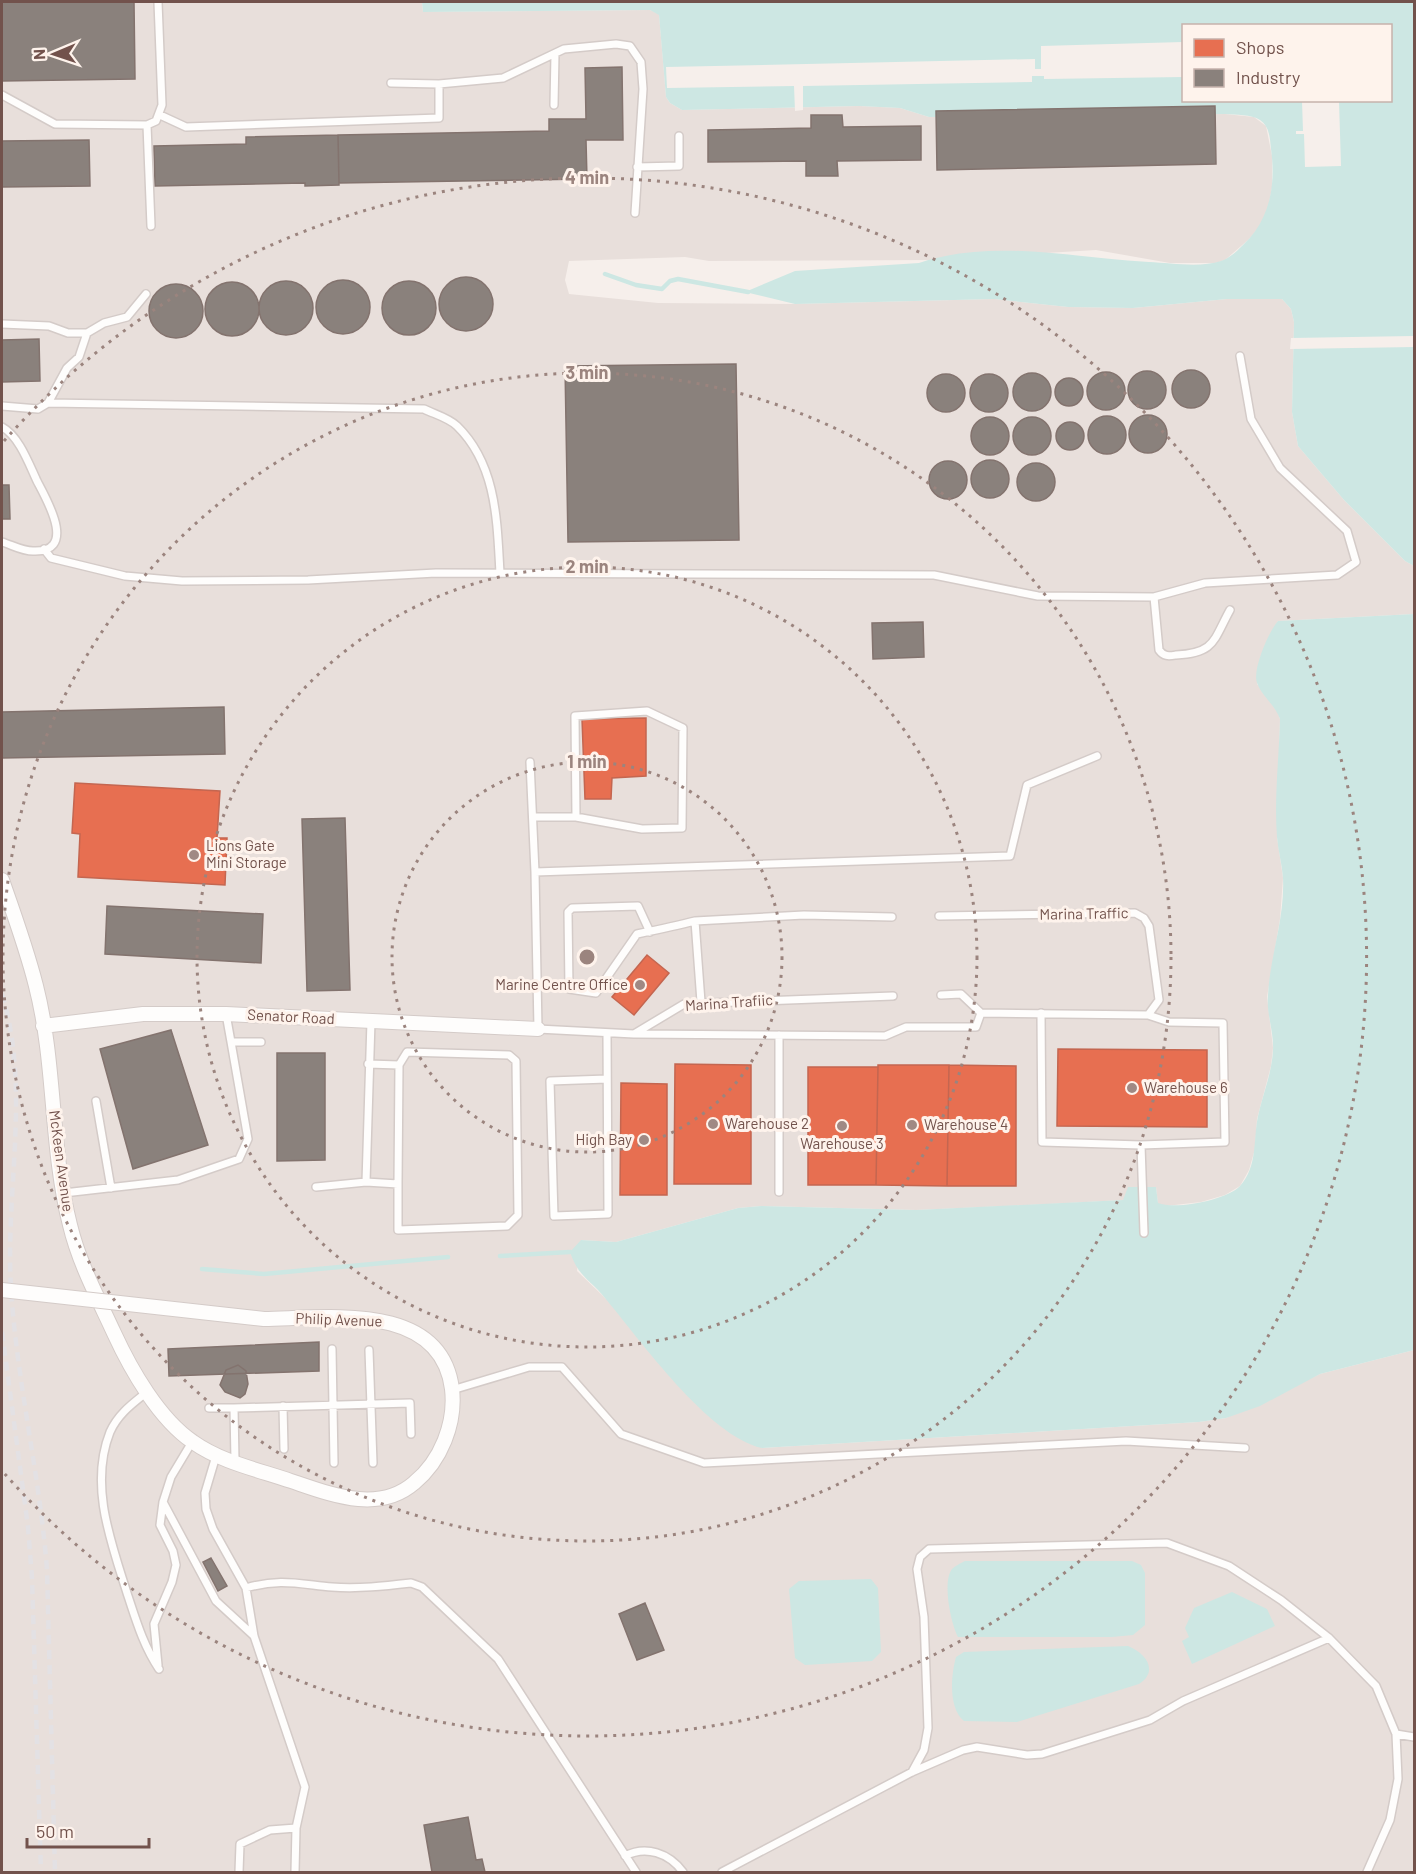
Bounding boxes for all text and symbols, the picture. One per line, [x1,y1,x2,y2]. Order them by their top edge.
north arrow [24,24,84,84]
legend [1182,24,1392,102]
text: Shops [1236,36,1285,58]
text: N [29,49,48,60]
text: Industry [1236,66,1300,88]
text: 4 min [565,166,609,188]
text: 3 min [566,361,608,383]
text: 2 min [565,555,609,577]
text: 1 min [567,750,607,772]
place label: Lions Gate Mini Storage [206,836,287,871]
marker: Lions Gate Mini Storage [187,848,201,862]
street label: Marina Traffic [1039,903,1129,923]
centre of rings [577,947,597,967]
place label: Marine Centre Office [495,975,628,993]
marker: Marine Centre Office [633,978,647,992]
street label: Marina Trafiic [684,990,774,1014]
street label: Senator Road [247,1005,335,1027]
place label: Warehouse 6 [1144,1078,1228,1096]
marker: Warehouse 6 [1125,1081,1139,1095]
street label: McKeen Avenue [46,1109,78,1213]
place label: Warehouse 2 [725,1114,809,1132]
place label: Warehouse 4 [924,1115,1008,1133]
marker: Warehouse 2 [706,1117,720,1131]
marker: Warehouse 4 [905,1118,919,1132]
marker: Warehouse 3 [835,1119,849,1133]
place label: High Bay [575,1130,632,1148]
marker: High Bay [637,1133,651,1147]
place label: Warehouse 3 [800,1134,884,1152]
street label: Philip Avenue [295,1308,383,1330]
scale bar [27,1811,148,1849]
text: 50 m [36,1820,74,1842]

